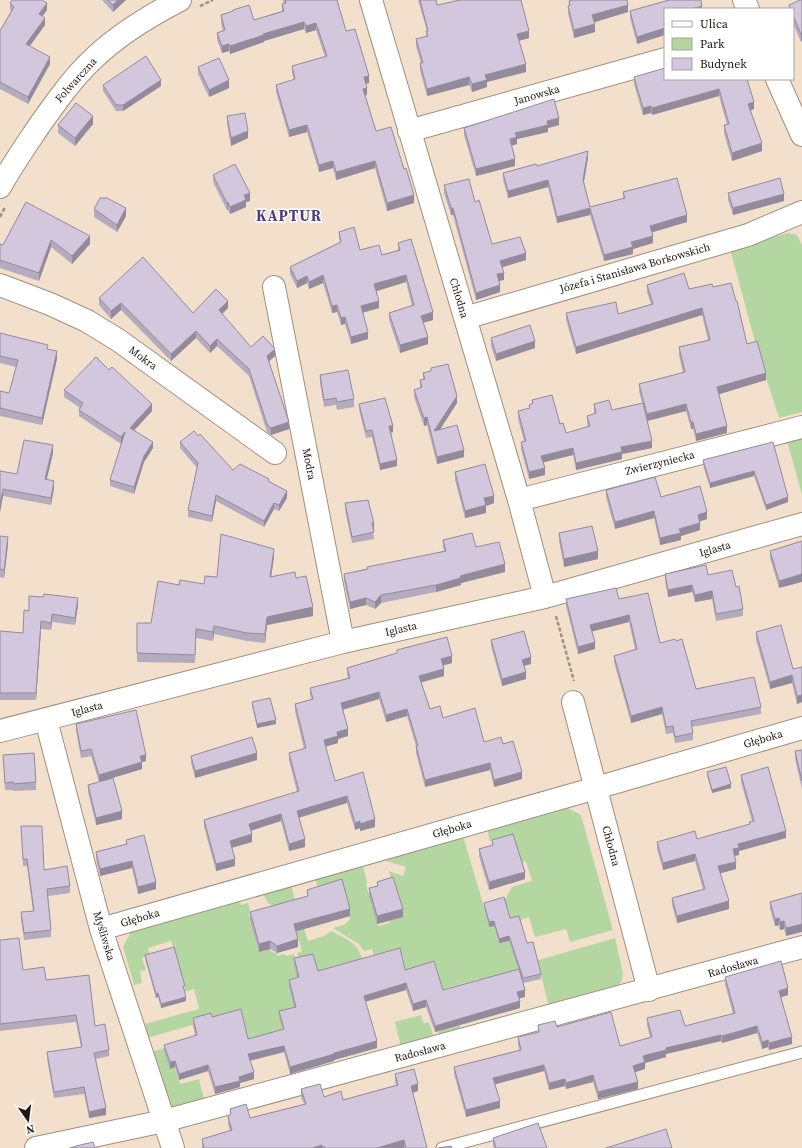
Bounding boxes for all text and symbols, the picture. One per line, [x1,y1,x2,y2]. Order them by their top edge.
legend [664,8,794,80]
text: Ulica [700,16,729,32]
text: Park [700,36,725,52]
street label: Folwarczna [52,54,101,106]
text: Budynek [700,56,747,72]
street label: Janowska [512,81,562,109]
district label: KAPTUR [256,205,322,226]
street label: Józefa i Stanisława Borkowskich [557,239,712,297]
street label: Chłodna [446,276,472,320]
street label: Mokra [126,343,161,374]
street label: Modra [299,447,320,482]
street label: Zwierzyniecka [624,447,697,479]
street label: Iglasta [697,537,733,561]
street label: Iglasta [384,618,419,640]
street label: Iglasta [70,697,105,720]
street label: Głęboka [742,726,785,752]
street label: Głęboka [431,816,474,842]
street label: Chłodna [598,824,624,868]
street label: Głęboka [119,905,162,931]
street label: Myśliwska [89,910,119,963]
street label: Radosława [706,953,760,981]
street label: Radosława [393,1038,447,1066]
north arrow [8,1100,48,1140]
text: N [25,1121,36,1137]

